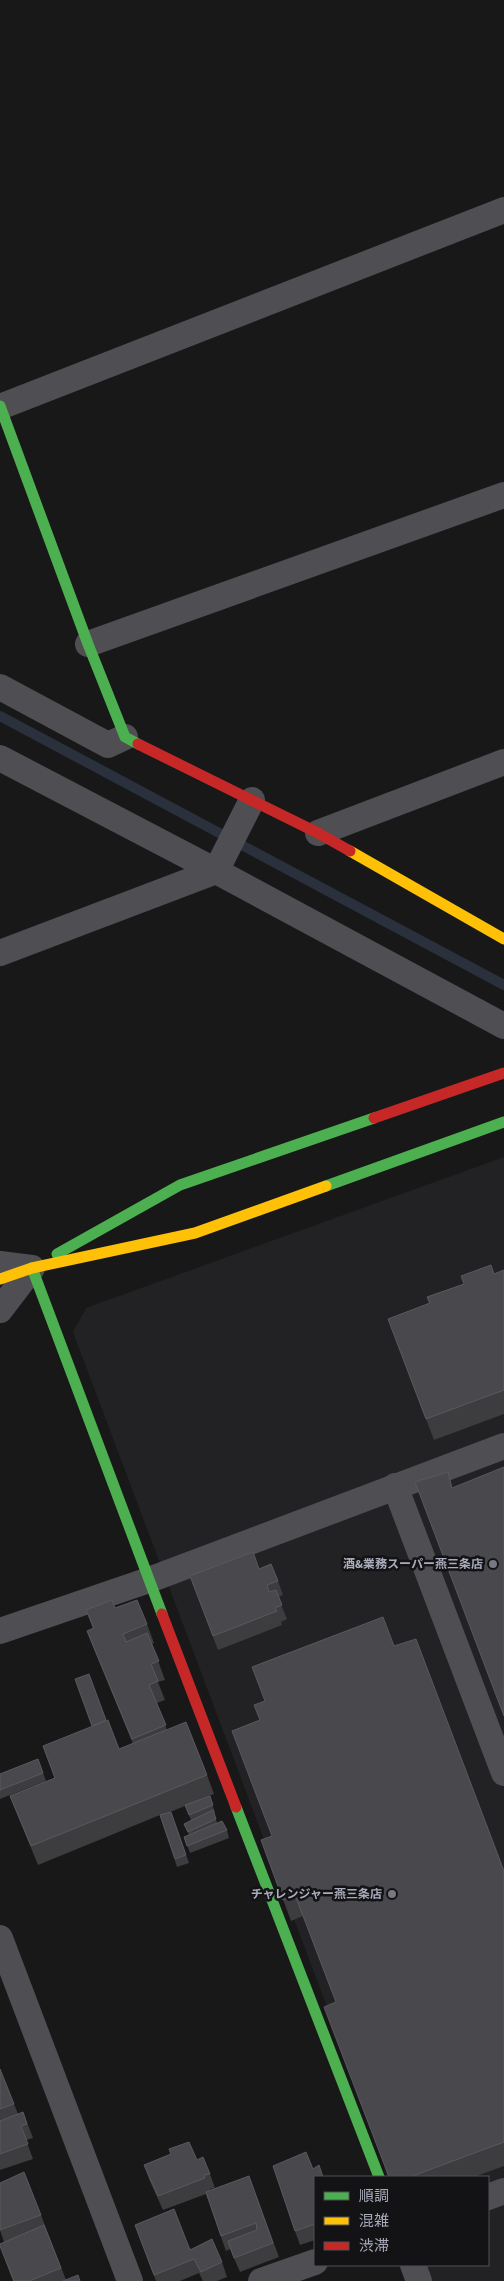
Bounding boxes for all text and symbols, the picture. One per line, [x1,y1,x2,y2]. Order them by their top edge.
place label: 酒&業務スーパー燕三条店 [343,1556,483,1573]
marker: 酒&業務スーパー燕三条店 [487,1558,499,1570]
place label: チャレンジャー燕三条店 [251,1886,382,1903]
marker: チャレンジャー燕三条店 [386,1888,398,1900]
legend [314,2176,489,2266]
text: 順調 [359,2186,389,2207]
text: 混雑 [359,2211,389,2232]
text: 渋滞 [359,2236,389,2257]

